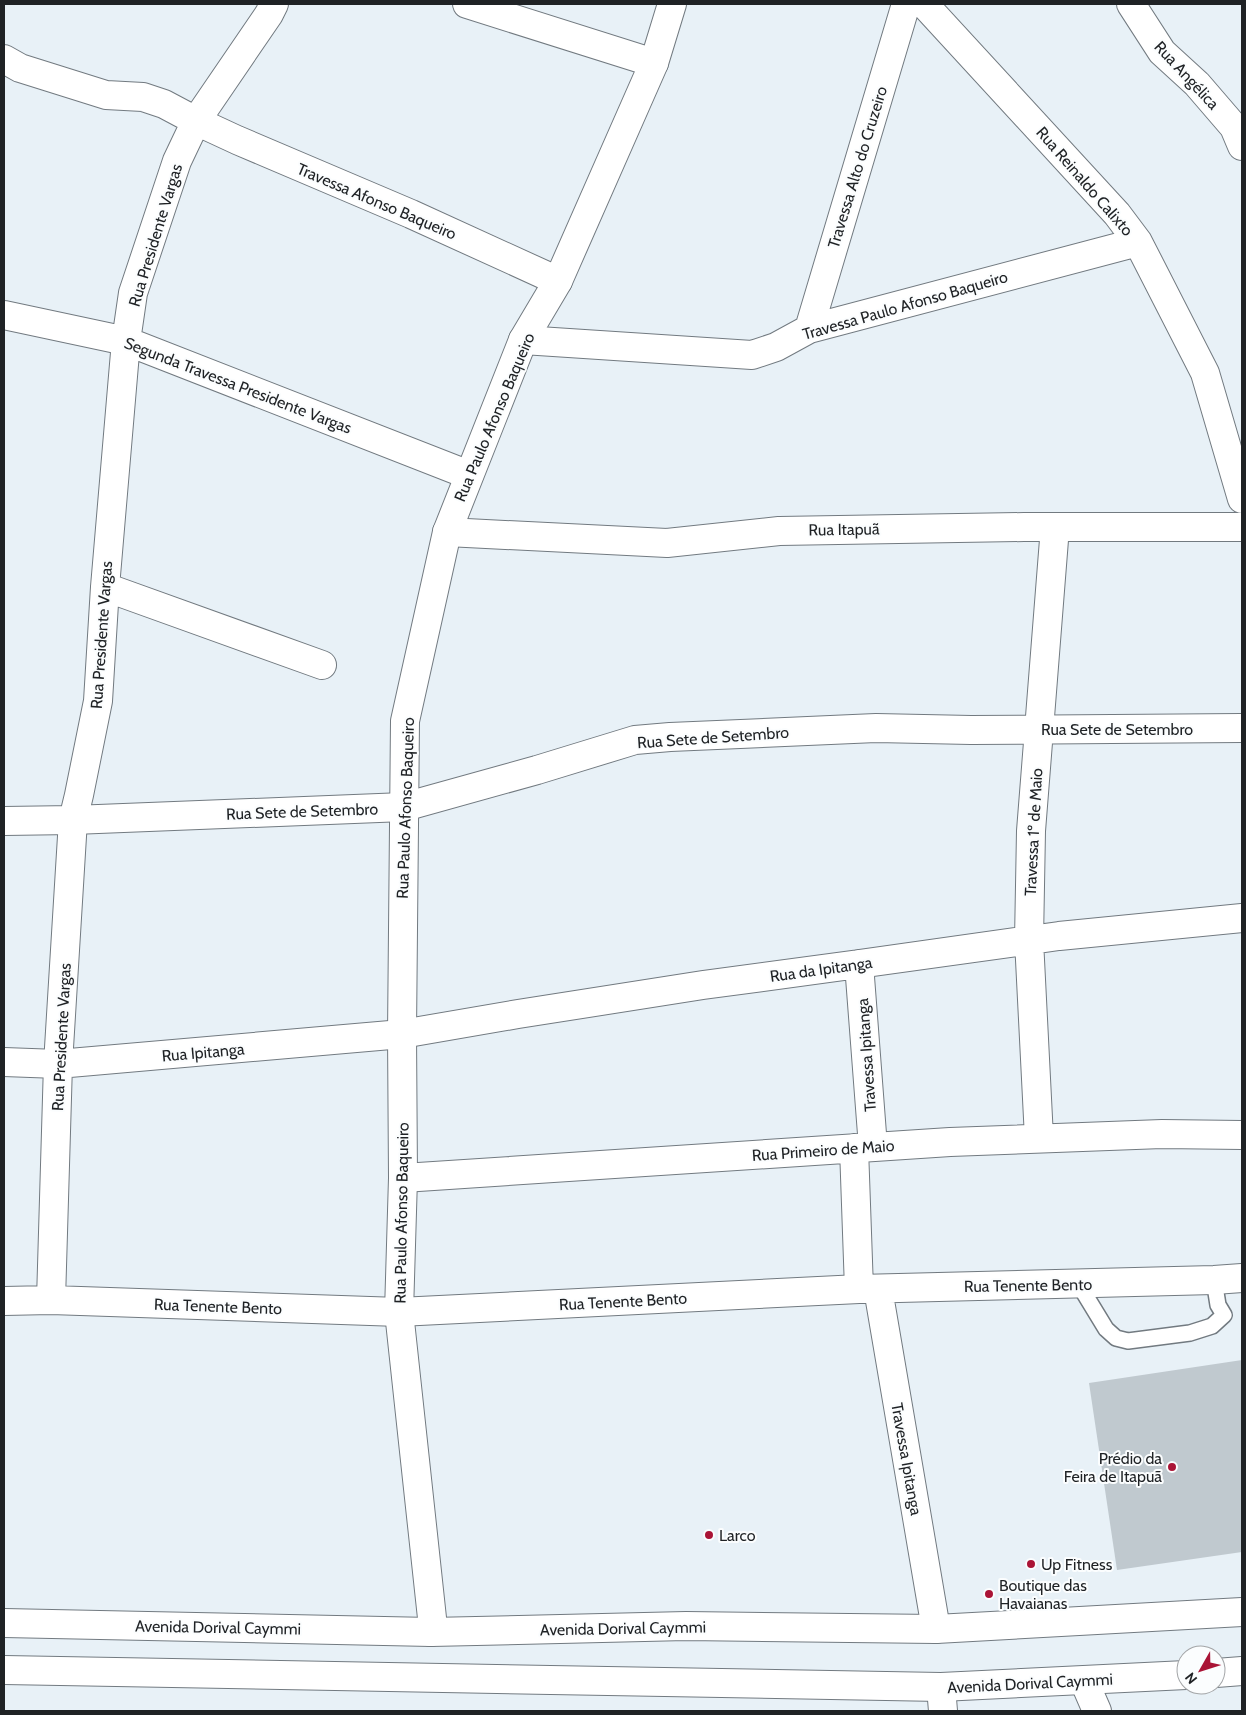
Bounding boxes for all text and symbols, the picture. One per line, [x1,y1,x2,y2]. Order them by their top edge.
street label: Rua Angélica [1150,37,1223,114]
street label: Travessa Alto do Cruzeiro [824,84,891,250]
street label: Rua Reinaldo Calixto [1032,123,1137,240]
street label: Travessa Afonso Baqueiro [294,159,459,244]
street label: Rua Presidente Vargas [125,161,186,309]
street label: Travessa Paulo Afonso Baqueiro [800,267,1010,344]
street label: Rua Paulo Afonso Baqueiro [450,330,539,504]
street label: Segunda Travessa Presidente Vargas [121,333,355,438]
street label: Rua Itapuã [808,519,880,540]
street label: Rua Presidente Vargas [87,560,116,710]
street label: Rua Paulo Afonso Baqueiro [393,717,418,899]
street label: Rua Sete de Setembro [1041,720,1193,739]
street label: Rua Sete de Setembro [637,723,790,752]
street label: Travessa 1º de Maio [1021,767,1046,896]
street label: Rua Sete de Setembro [226,799,379,824]
street label: Rua da Ipitanga [769,953,874,986]
street label: Rua Presidente Vargas [48,962,75,1112]
street label: Travessa Ipitanga [853,997,880,1112]
street label: Rua Ipitanga [161,1039,246,1066]
street label: Rua Paulo Afonso Baqueiro [390,1122,413,1304]
street label: Rua Primeiro de Maio [751,1136,895,1165]
street label: Rua Tenente Bento [964,1275,1093,1296]
street label: Rua Tenente Bento [558,1289,688,1314]
street label: Rua Tenente Bento [154,1295,283,1318]
street label: Travessa Ipitanga [887,1401,926,1517]
place label: Prédio da Feira de Itapuã [1064,1449,1162,1486]
marker: Prédio da Feira de Itapuã [1166,1461,1178,1473]
place label: Larco [719,1526,756,1545]
marker: Larco [703,1529,715,1541]
place label: Up Fitness [1041,1555,1113,1574]
marker: Up Fitness [1025,1558,1037,1570]
place label: Boutique das Havaianas [999,1576,1087,1613]
marker: Boutique das Havaianas [983,1588,995,1600]
street label: Avenida Dorival Caymmi [135,1617,301,1638]
street label: Avenida Dorival Caymmi [540,1618,706,1639]
north arrow [1176,1645,1226,1695]
text: N [1181,1669,1201,1688]
street label: Avenida Dorival Caymmi [947,1670,1113,1697]

